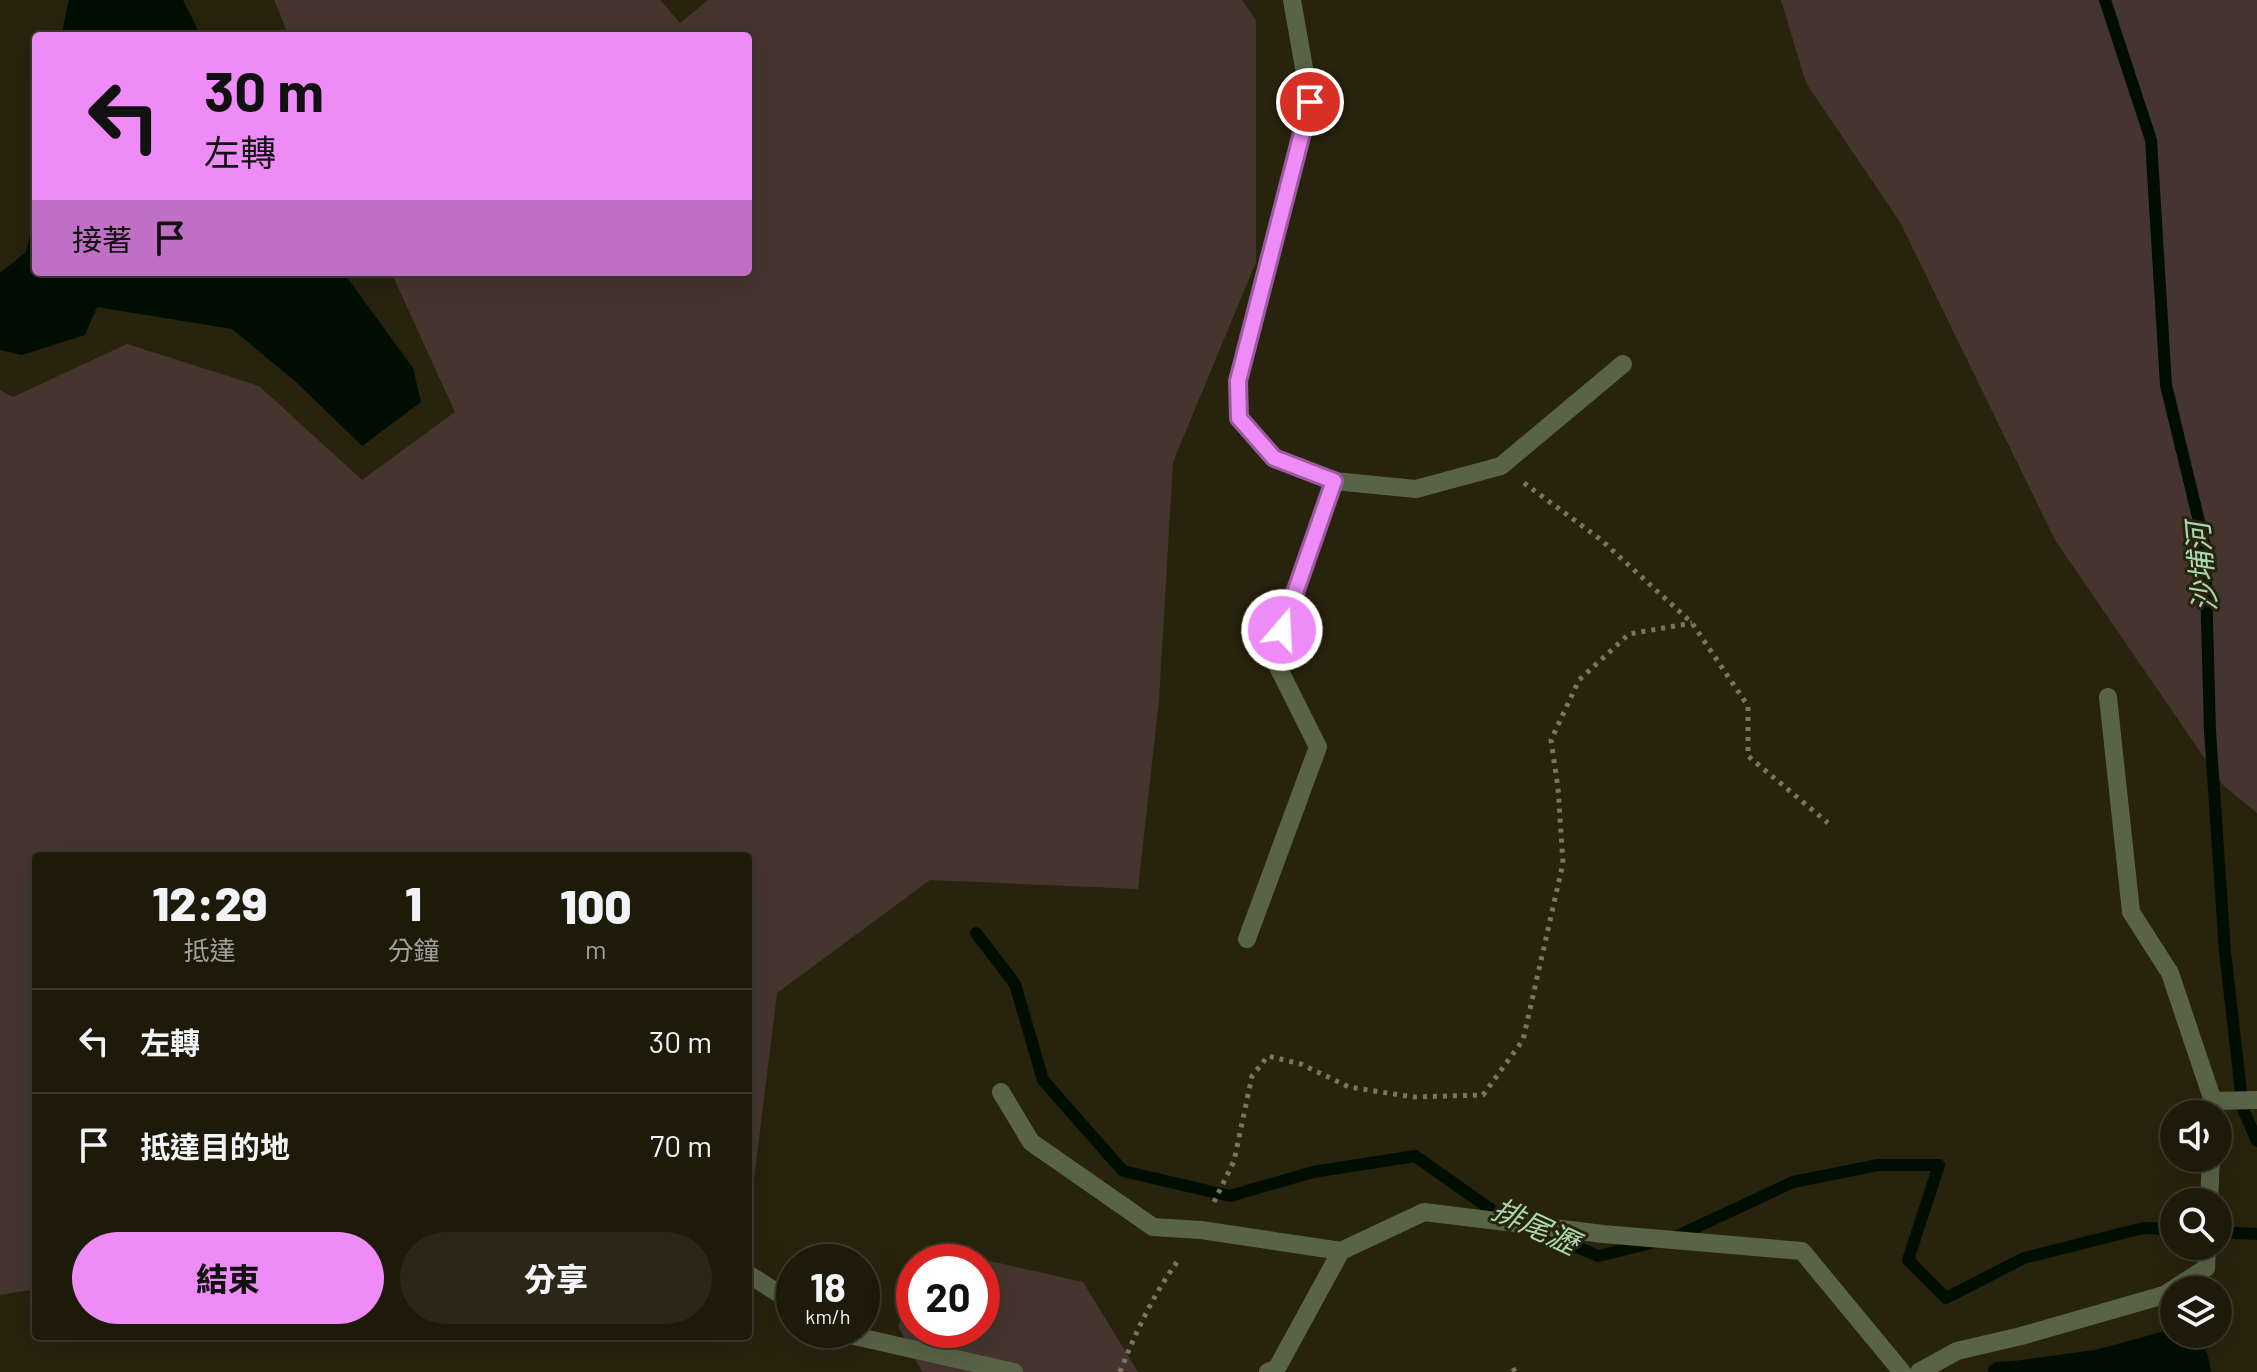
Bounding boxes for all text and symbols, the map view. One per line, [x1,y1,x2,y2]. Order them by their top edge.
text: 30 m [204,56,324,123]
icon: left [72,64,176,168]
pin [1276,68,1344,136]
icon: arrive [1288,80,1332,124]
text: 左轉 [204,130,276,173]
icon: arrive [148,216,192,260]
text: 接著 [72,221,132,257]
water label: 沙埔河 [2178,516,2222,614]
position arrow [1240,588,1324,672]
text: 12:29 [152,873,267,931]
text: 1 [405,873,422,931]
text: 100 [560,876,632,934]
text: m [585,933,607,964]
text: 抵達 [184,934,236,965]
text: 分鐘 [388,934,440,965]
icon: left [72,1019,116,1063]
text: 30 m [649,1023,712,1059]
text: 左轉 [140,1024,200,1060]
map controls [2160,1100,2232,1348]
button: sound [2160,1100,2232,1172]
icon: arrive [72,1123,116,1167]
text: 70 m [650,1127,712,1163]
text: 抵達目的地 [140,1128,290,1164]
button: search [2160,1188,2232,1260]
water label: 排尾瀝 [1487,1190,1589,1263]
button: 結束 [72,1232,384,1324]
button: 分享 [400,1232,712,1324]
speed limit sign: 20 [896,1244,1000,1348]
text: 18 [810,1262,846,1310]
button: layers [2160,1276,2232,1348]
text: km/h [805,1304,851,1328]

